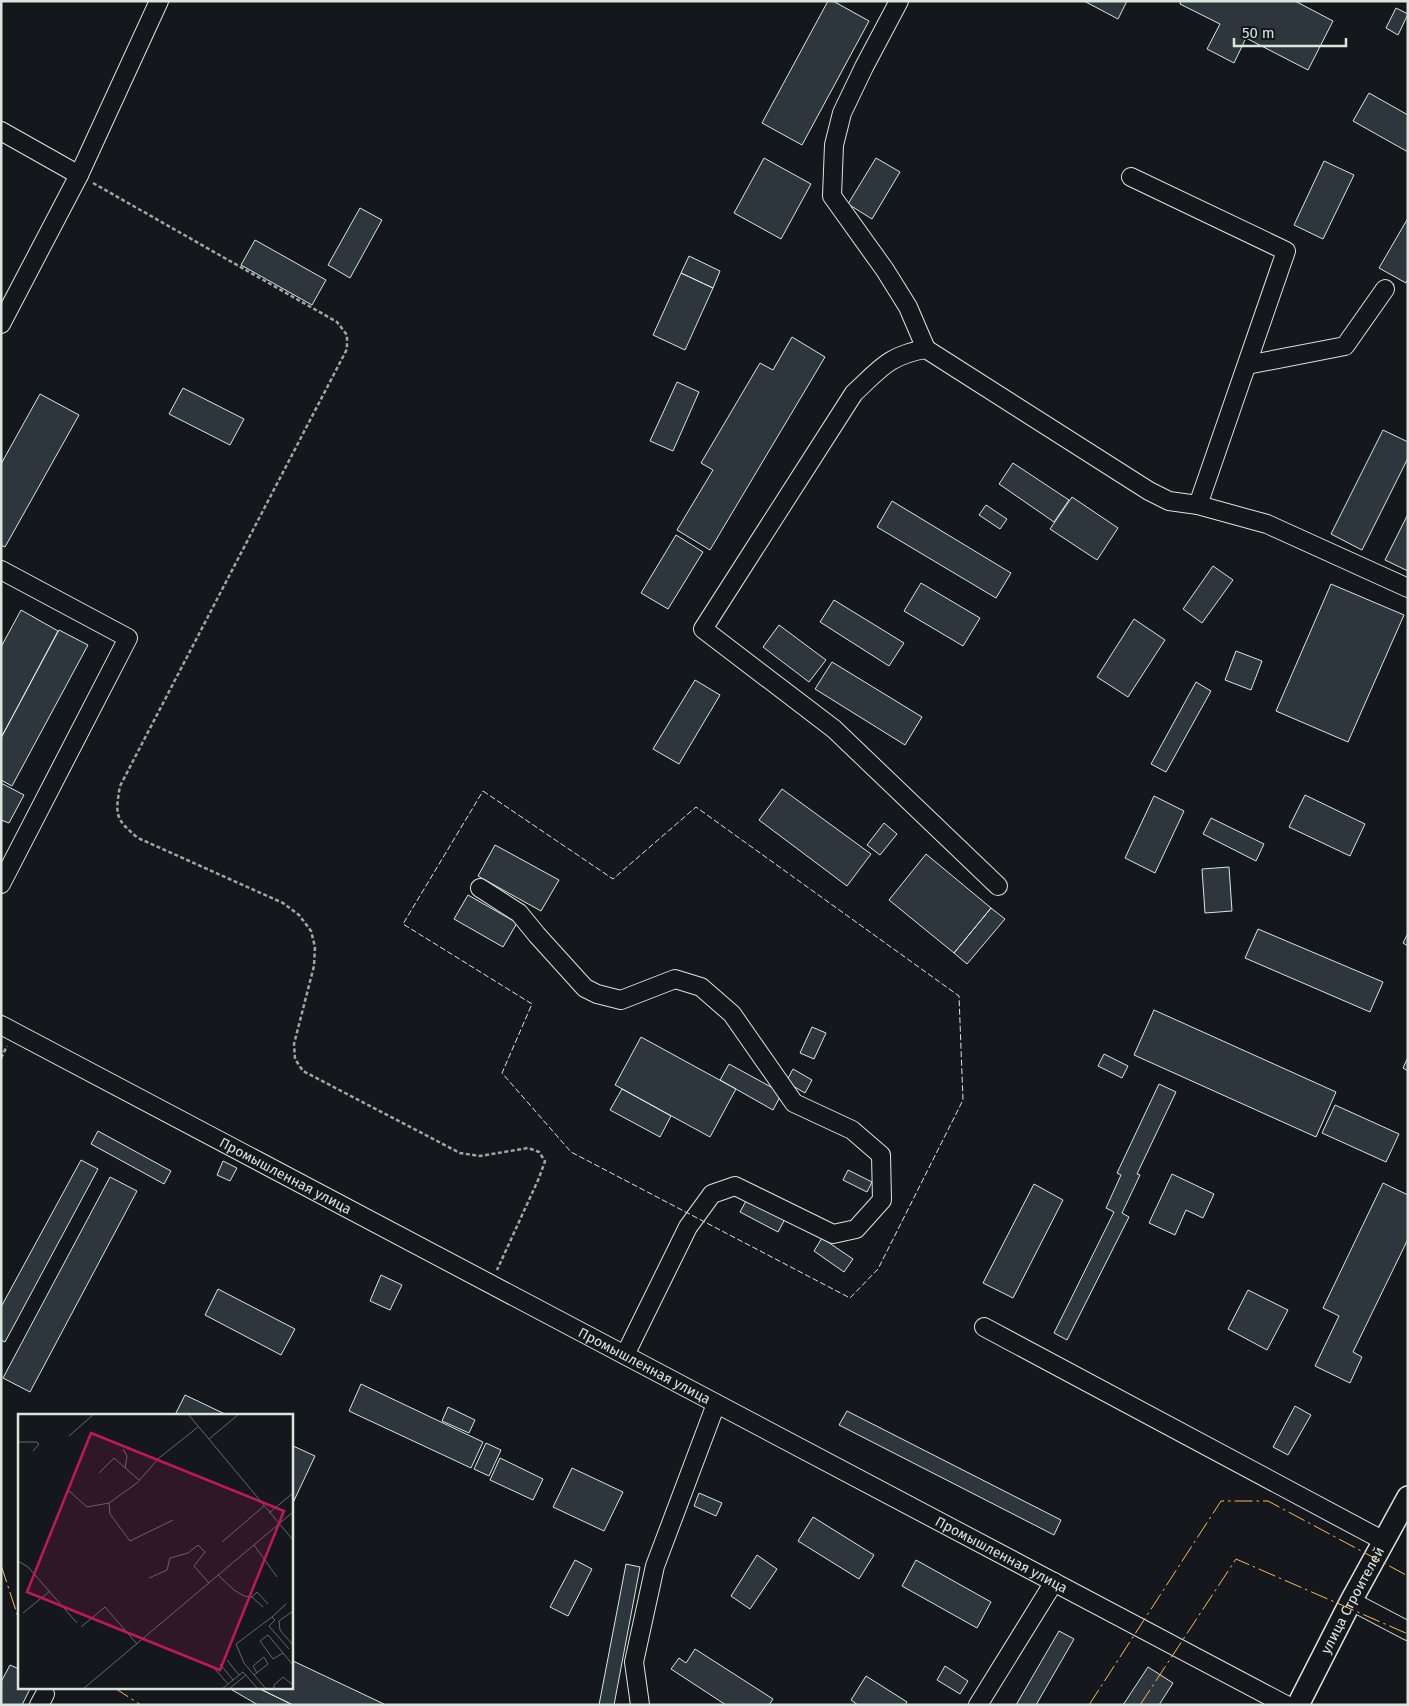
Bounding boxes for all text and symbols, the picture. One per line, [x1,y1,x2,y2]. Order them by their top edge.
scale bar [1234,15,1346,47]
text: 50 m [1242,24,1275,42]
street label: Промышленная улица [217,1134,355,1218]
street label: Промышленная улица [575,1324,714,1407]
inset map [18,1414,292,1688]
street label: Промышленная улица [932,1513,1071,1596]
street label: улица Строителей [1317,1544,1388,1657]

